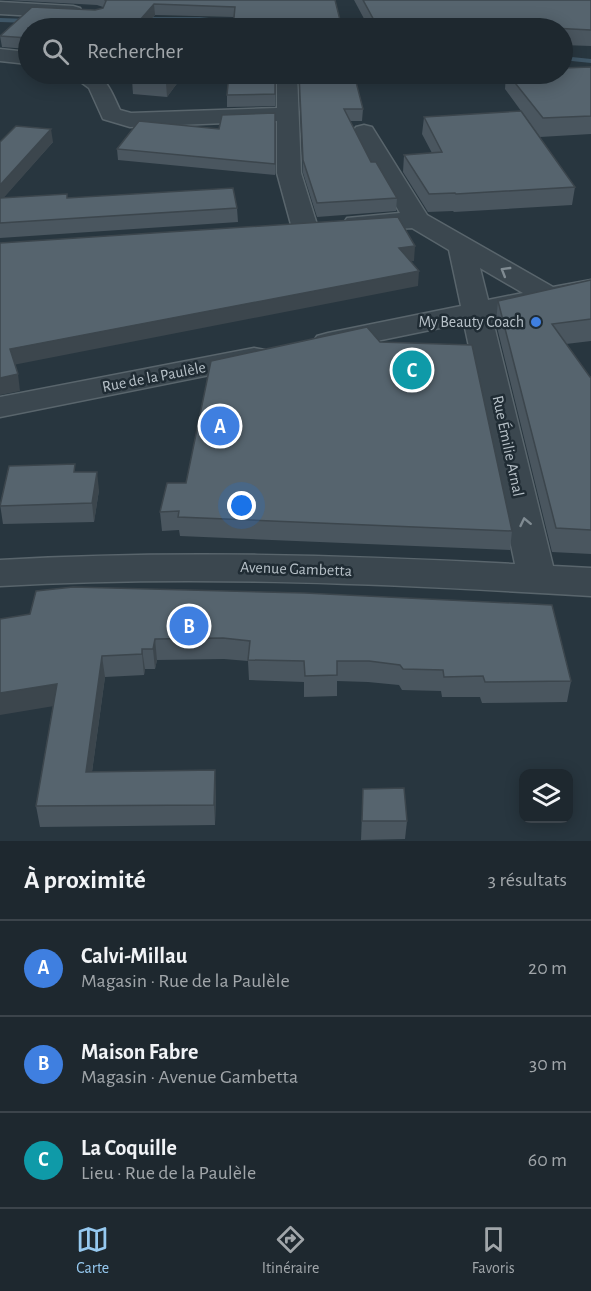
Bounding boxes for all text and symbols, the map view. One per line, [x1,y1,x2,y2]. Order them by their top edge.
search box [18,18,573,84]
icon: search [39,35,72,68]
text: Rechercher [87,40,183,62]
one-way arrow [501,266,511,278]
place label: My Beauty Coach [419,314,524,331]
marker: My Beauty Coach [529,315,543,329]
pin: C [392,348,432,392]
street label: Rue de la Paulèle [101,359,207,395]
street label: Rue Émilie Arnal [490,394,528,498]
pin: A [200,404,240,448]
your location [227,491,256,520]
one-way arrow [519,517,532,527]
street label: Avenue Gambetta [240,559,352,579]
pin: B [170,604,208,648]
map controls [519,769,573,823]
button: layers [519,769,573,823]
text: À proximité [24,867,146,893]
text: 3 résultats [488,870,567,890]
text: Calvi-Millau [81,945,187,967]
text: A [38,958,50,978]
text: 20 m [528,958,567,978]
text: Magasin · Rue de la Paulèle [81,971,290,991]
text: Maison Fabre [81,1041,198,1063]
text: B [38,1054,49,1074]
text: 30 m [529,1054,567,1074]
text: Magasin · Avenue Gambetta [81,1067,298,1087]
text: La Coquille [81,1137,177,1159]
text: C [38,1150,49,1170]
text: 60 m [528,1150,567,1170]
text: Lieu · Rue de la Paulèle [81,1163,256,1183]
tab: Carte [76,1223,109,1278]
tab: Itinéraire [262,1223,319,1278]
tab: Favoris [472,1223,515,1278]

